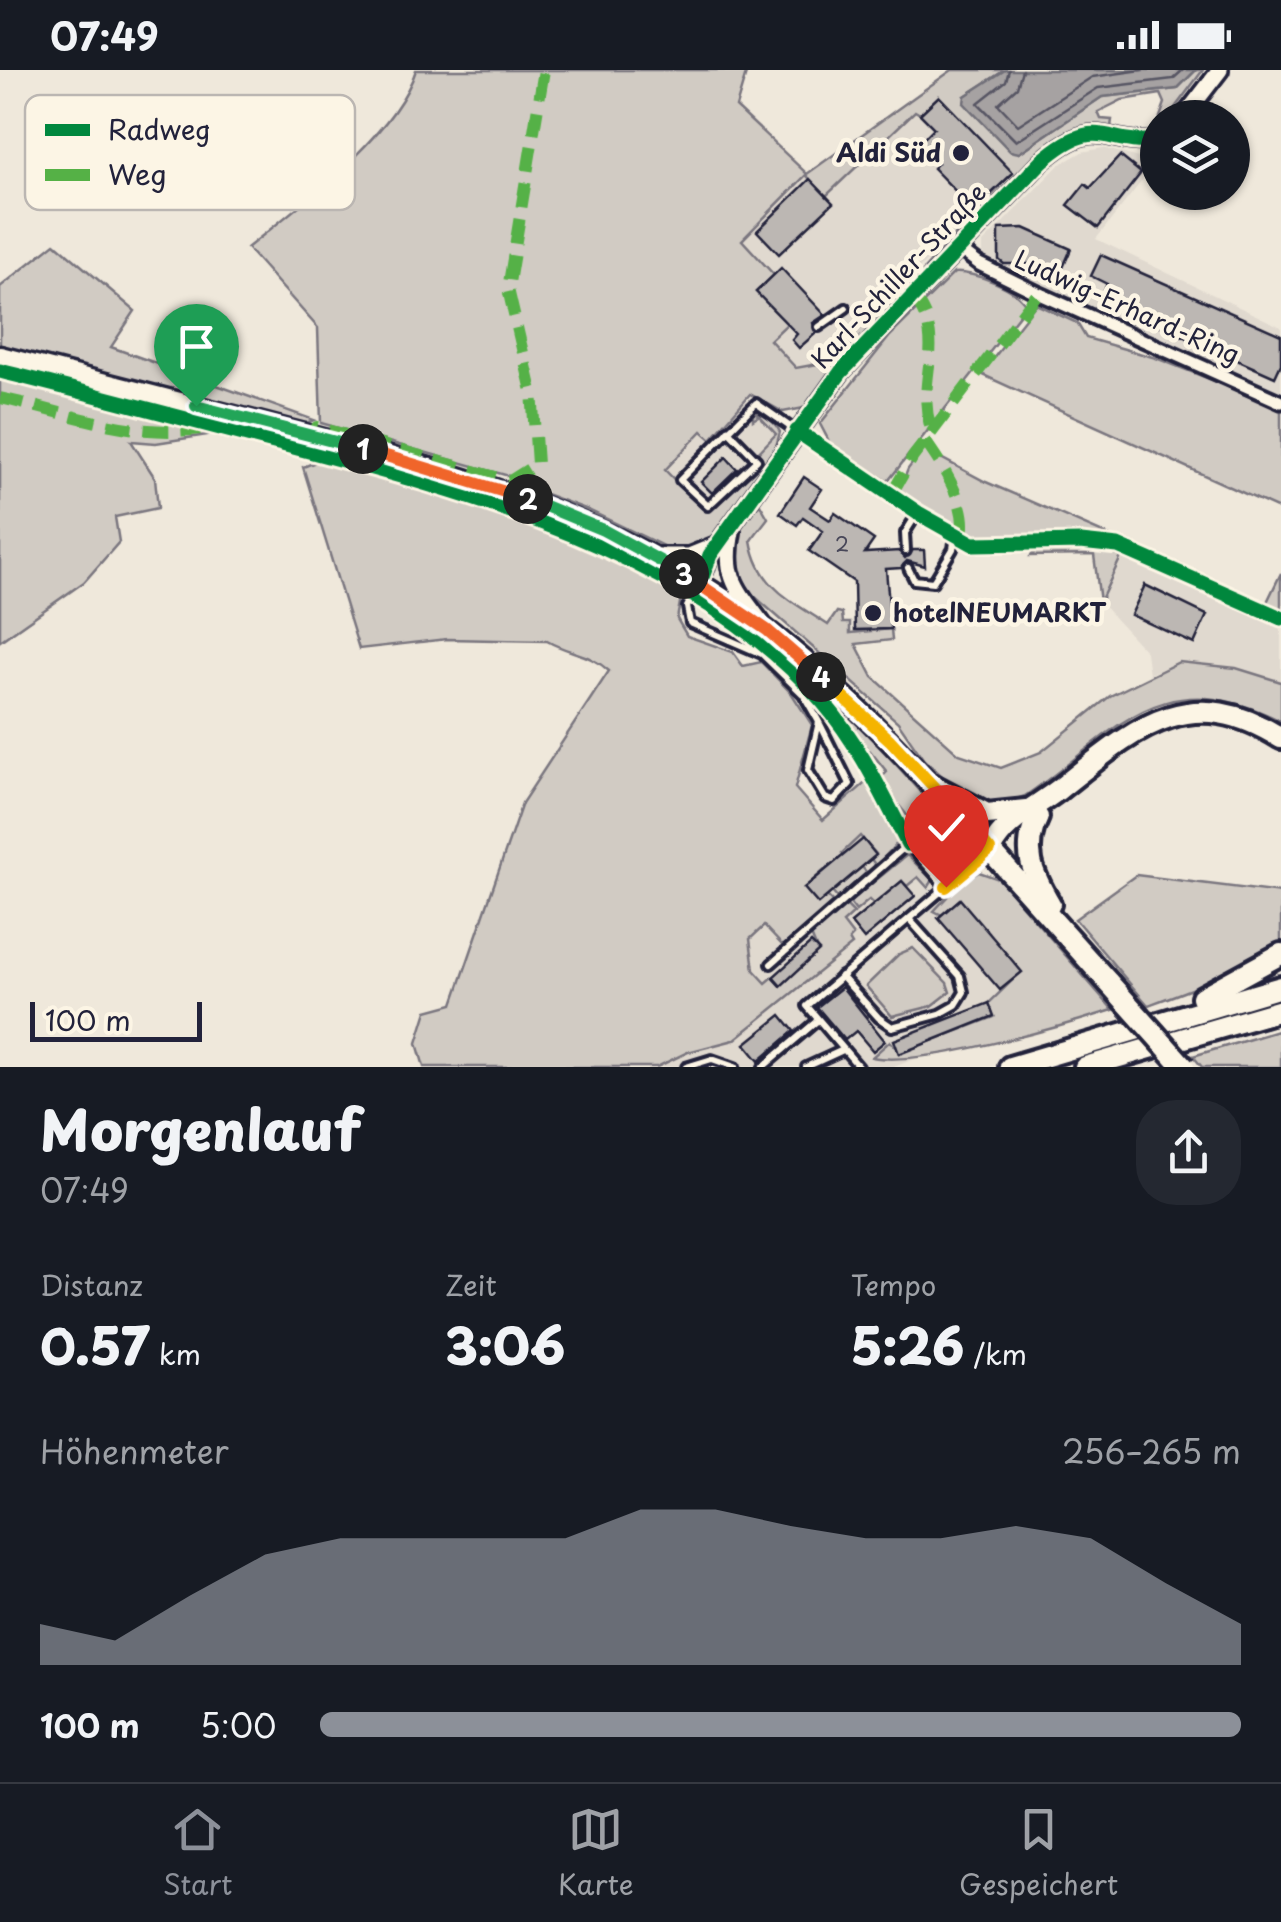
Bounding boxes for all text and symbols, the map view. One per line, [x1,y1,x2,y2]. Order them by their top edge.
text: 07:49 [50,7,159,64]
legend [25,95,355,210]
map controls [1140,100,1250,210]
button: layers [1140,100,1250,210]
text: Radweg [108,107,211,150]
place label: Aldi Süd [836,133,941,171]
marker: Aldi Süd [950,142,972,164]
text: Weg [108,152,167,195]
street label: Karl-Schiller-Straße [802,174,995,377]
street label: Ludwig-Erhard-Ring [1009,239,1246,373]
pin [154,304,239,407]
icon: arrive [169,319,224,374]
pin: 1 [338,424,388,474]
text: 1 [356,427,370,470]
pin: 2 [503,474,553,524]
text: 2 [518,477,538,520]
house number: 2 [835,529,849,559]
pin: 3 [659,549,709,599]
text: 3 [675,552,693,595]
place label: hotelNEUMARKT [893,593,1106,631]
marker: hotelNEUMARKT [862,602,884,624]
pin: 4 [796,652,846,702]
text: 4 [811,655,831,698]
pin [904,785,989,888]
icon: check [919,800,974,855]
scale bar [30,997,202,1041]
text: 100 m [45,998,131,1041]
text: Morgenlauf [40,1087,362,1170]
button: share [1136,1100,1241,1205]
text: 07:49 [40,1166,129,1214]
text: Distanz [40,1263,143,1306]
text: Zeit [445,1263,497,1306]
text: Tempo [851,1263,936,1306]
text: 0.57 [40,1306,150,1382]
text: 3:06 [445,1306,565,1382]
text: 5:26 [851,1306,964,1382]
text: km [150,1332,201,1375]
text: /km [964,1332,1027,1375]
text: Höhenmeter [40,1427,229,1475]
text: 256–265 m [1062,1427,1241,1475]
text: 100 m [40,1701,140,1749]
text: 5:00 [200,1701,277,1749]
tab: Start [163,1802,232,1905]
tab: Karte [558,1802,634,1905]
tab: Gespeichert [959,1802,1118,1905]

